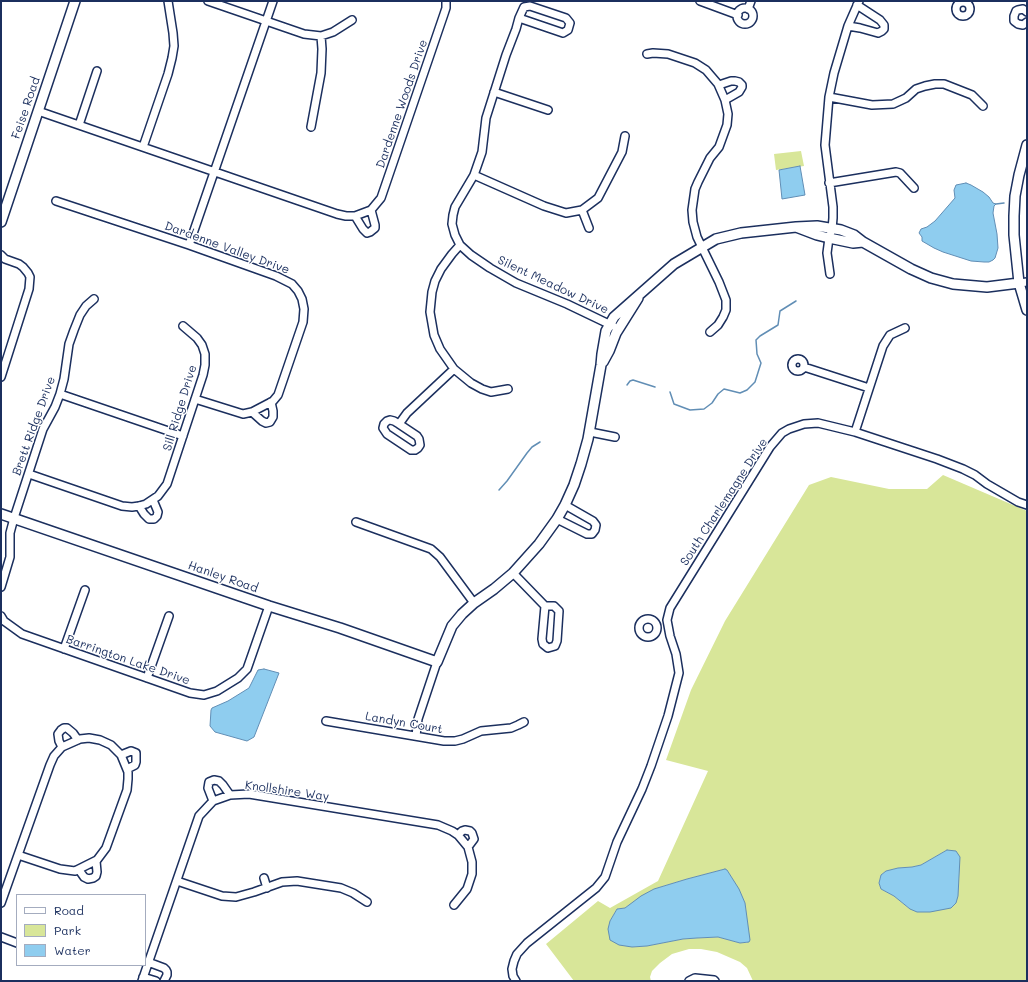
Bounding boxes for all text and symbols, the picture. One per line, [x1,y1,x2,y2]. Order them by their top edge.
street label: Dardenne Woods Drive [373,38,431,170]
street label: Feise Road [9,75,43,141]
street label: Dardenne Valley Drive [163,219,291,277]
street label: Silent Meadow Drive [495,253,611,317]
street label: Sill Ridge Drive [160,363,200,453]
street label: Brett Ridge Drive [9,375,59,477]
street label: South Charlemagne Drive [677,436,771,568]
street label: Hanley Road [186,558,260,596]
street label: Barrington Lake Drive [64,632,192,688]
street label: Landyn Court [364,709,444,737]
street label: Knollshire Way [244,778,330,804]
legend [16,894,146,966]
text: Road [54,902,84,918]
text: Park [54,922,81,938]
text: Water [54,942,91,958]

